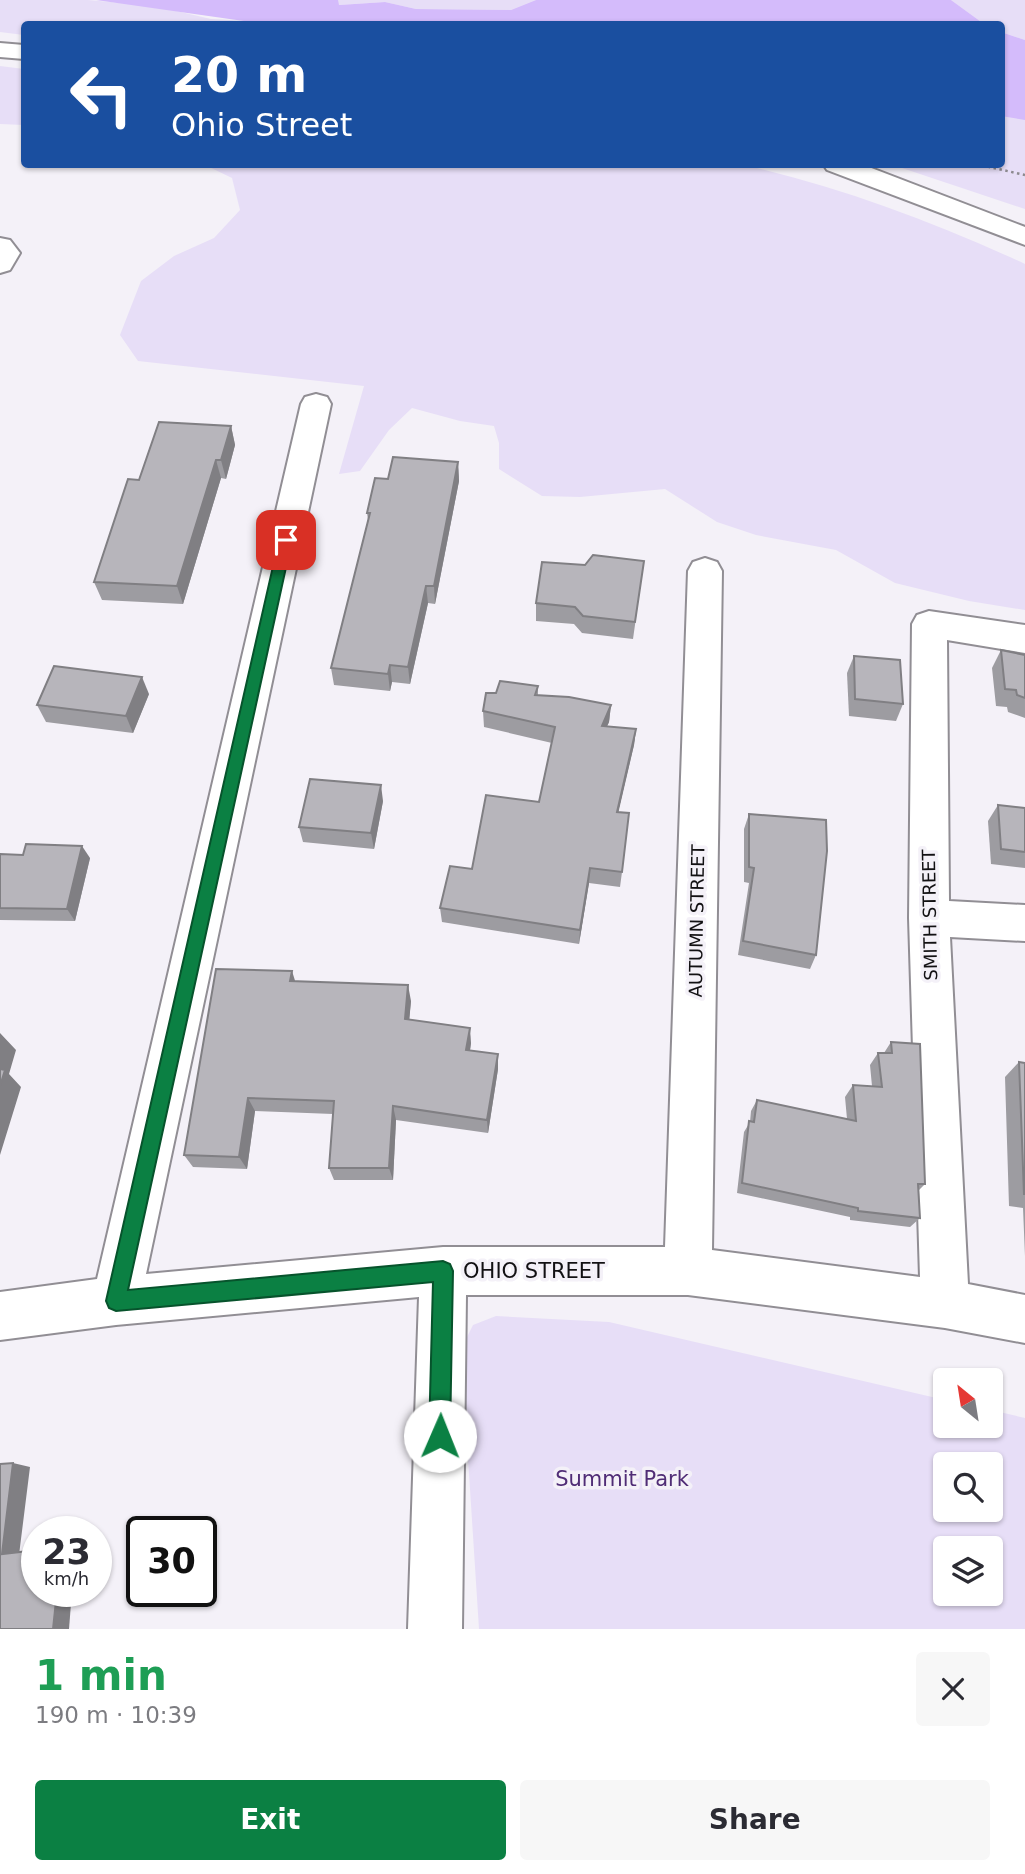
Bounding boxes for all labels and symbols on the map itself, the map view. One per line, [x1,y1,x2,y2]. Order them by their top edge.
pin [256,510,316,570]
street label: AUTUMN STREET [685,843,708,998]
street label: SMITH STREET [918,848,941,981]
street label: OHIO STREET [463,1259,605,1283]
north arrow [933,1368,1003,1438]
position arrow [403,1399,477,1473]
park label: Summit Park [555,1467,690,1491]
speed limit sign: 30 [126,1516,217,1607]

